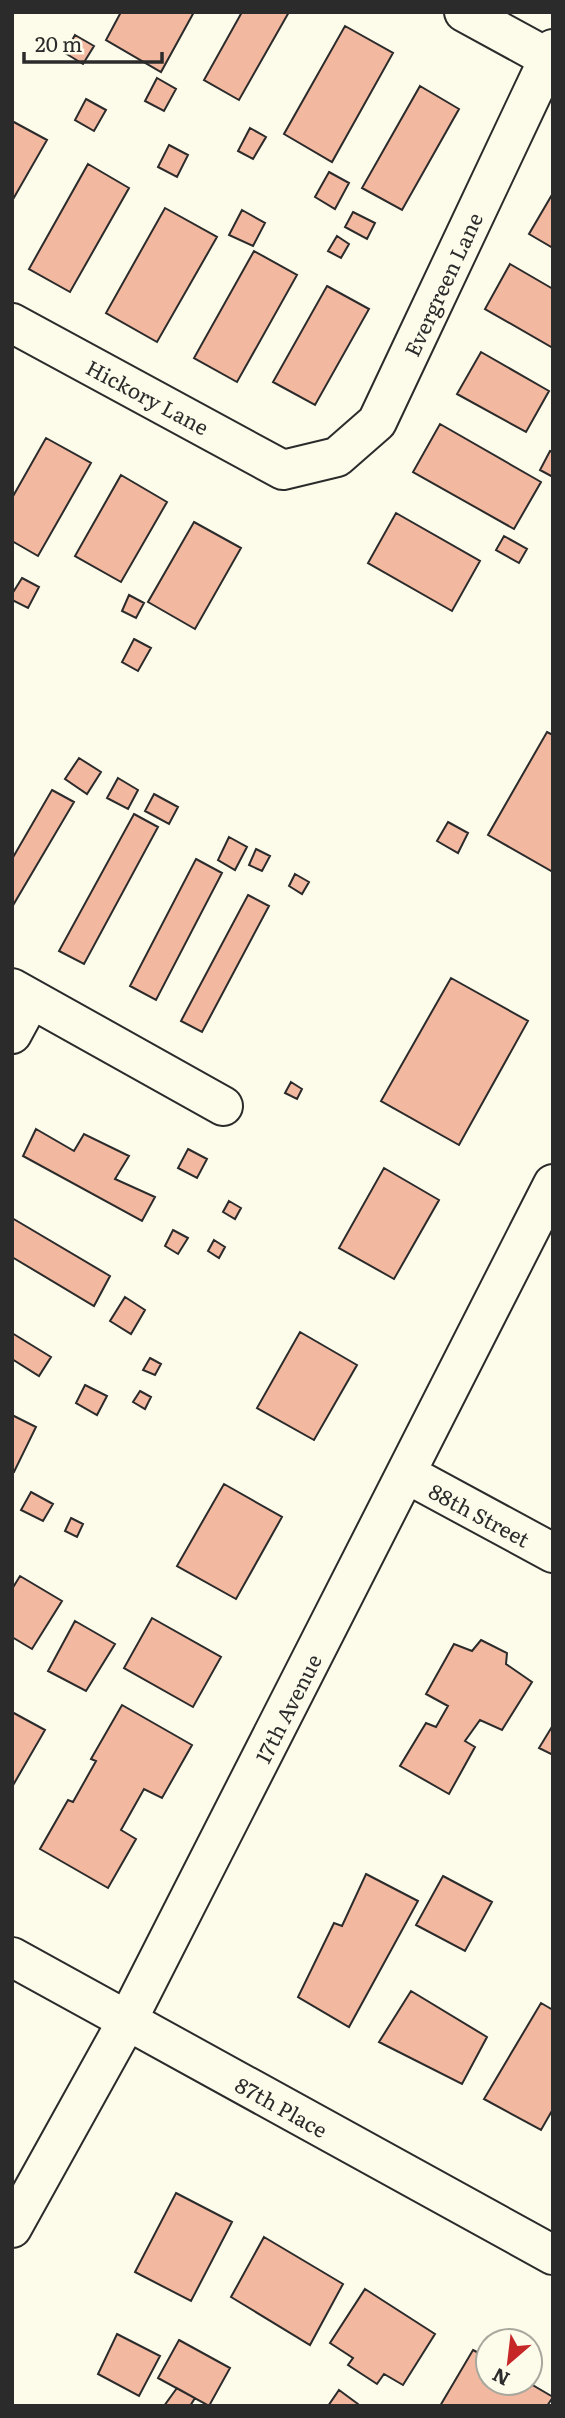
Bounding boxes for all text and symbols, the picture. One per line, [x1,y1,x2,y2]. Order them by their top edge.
scale bar [24,21,163,65]
text: 20 m [35,27,82,58]
street label: Evergreen Lane [395,207,489,361]
street label: Hickory Lane [81,351,215,441]
street label: 88th Street [424,1475,536,1554]
street label: 17th Avenue [246,1648,328,1768]
street label: 87th Place [230,2068,334,2144]
north arrow [474,2327,544,2397]
text: N [487,2362,514,2394]

